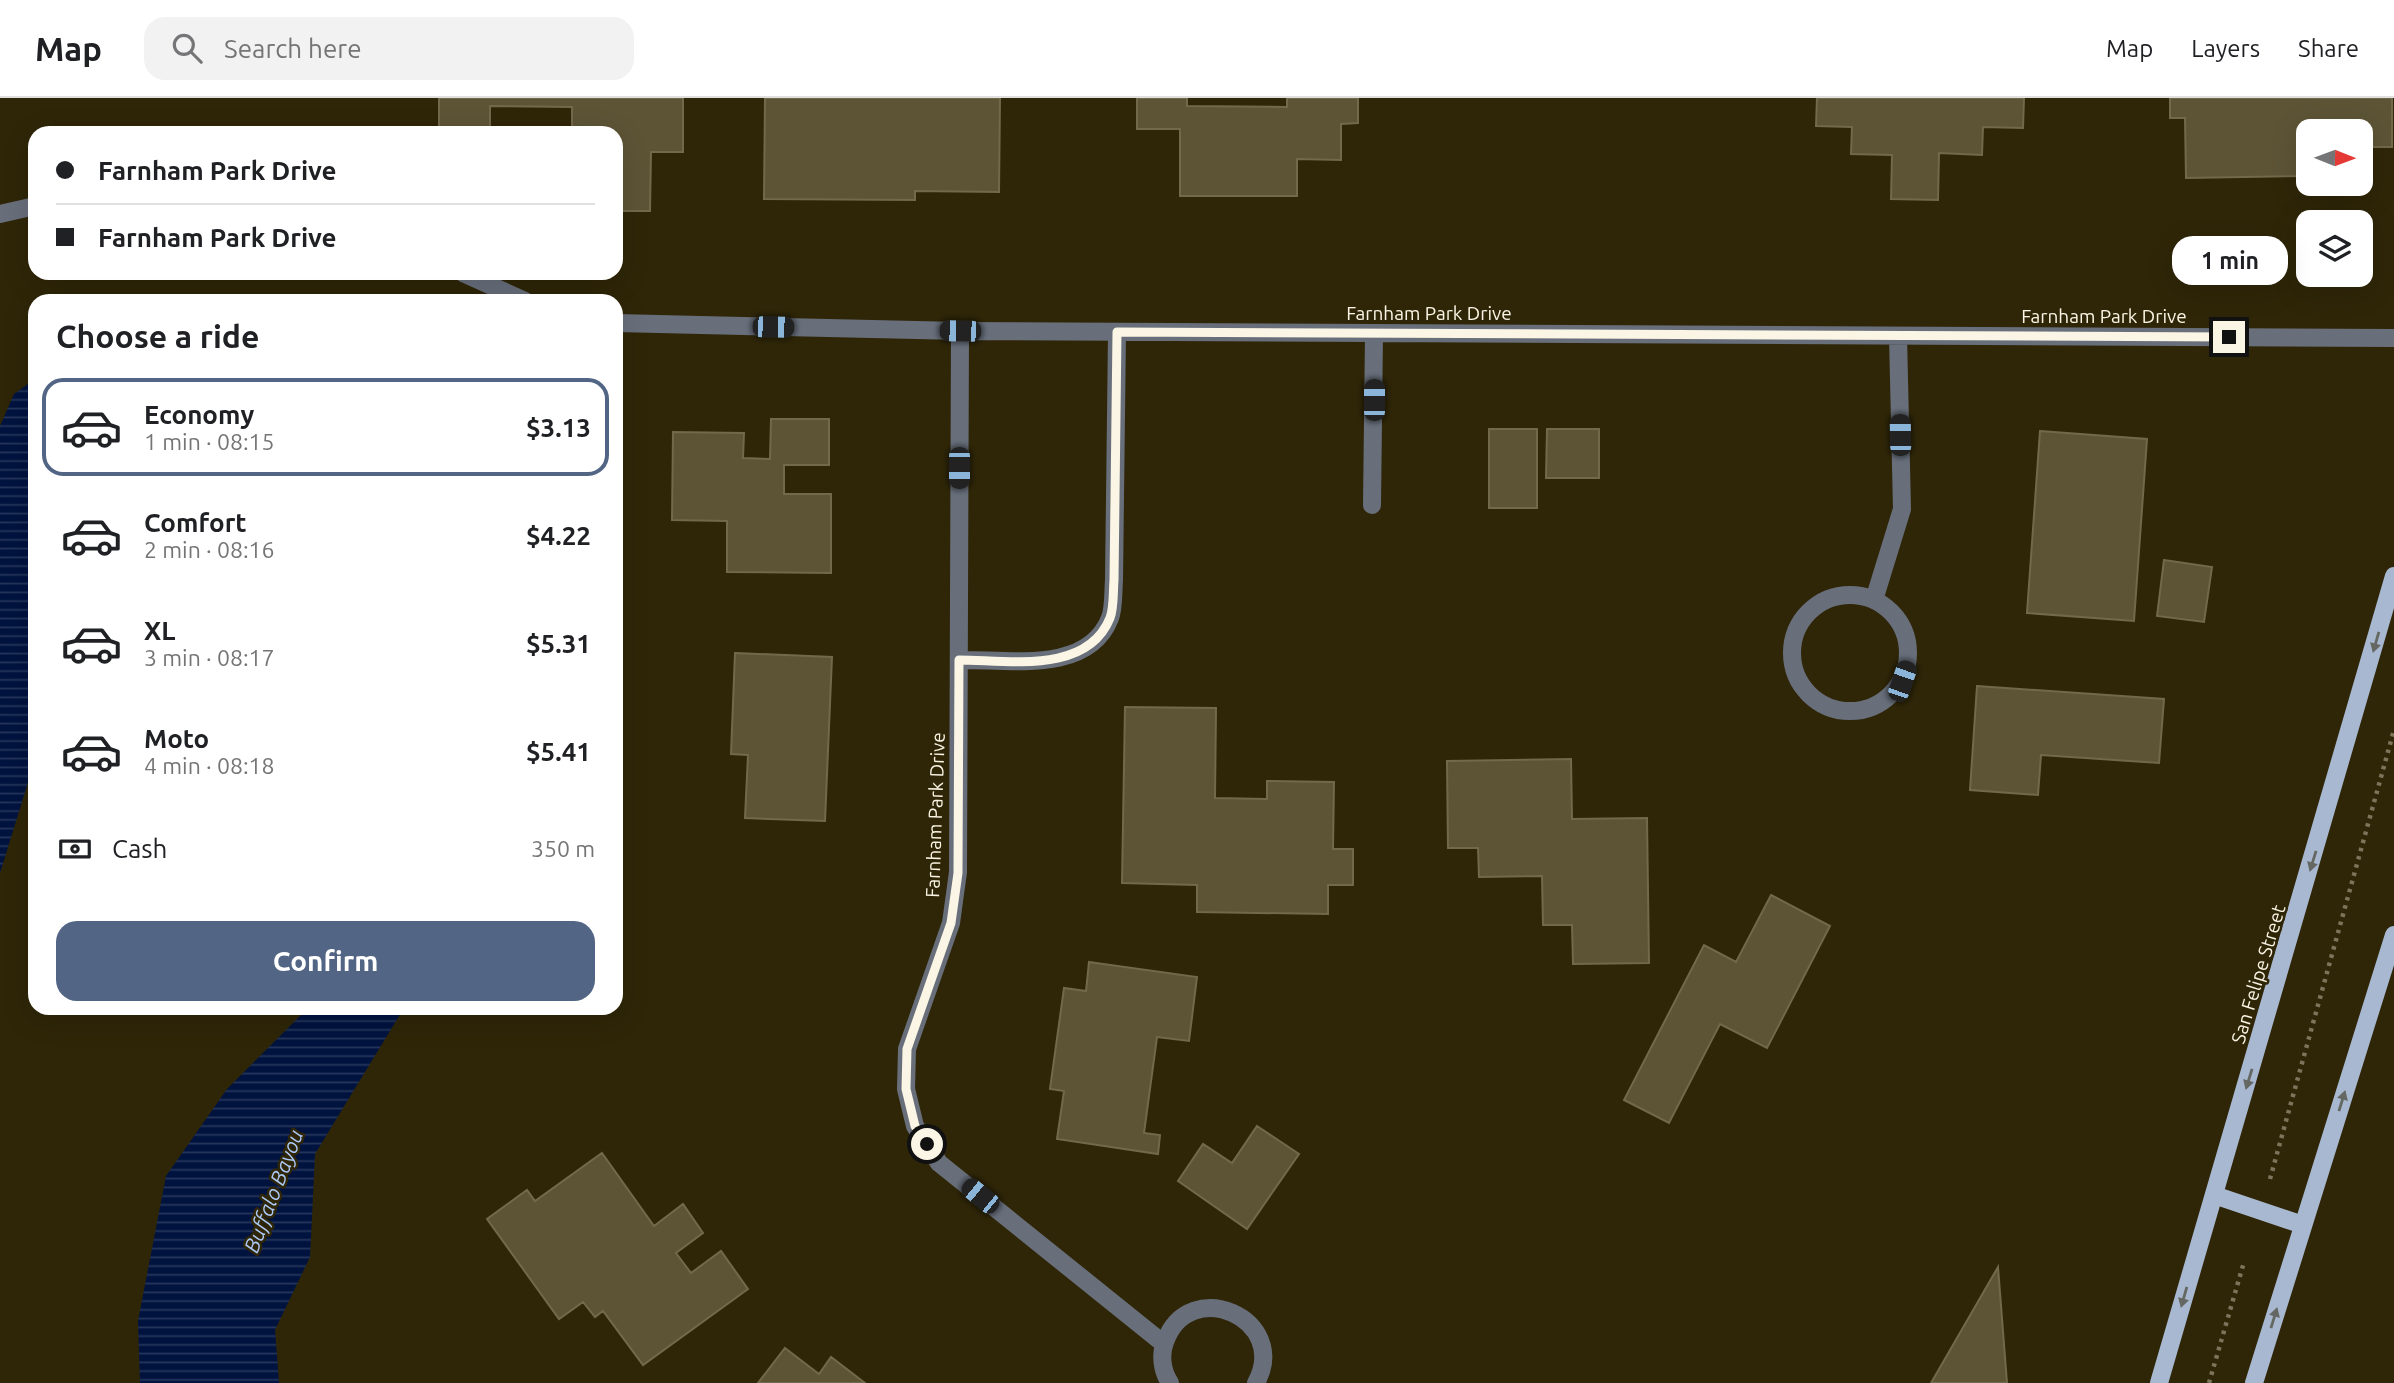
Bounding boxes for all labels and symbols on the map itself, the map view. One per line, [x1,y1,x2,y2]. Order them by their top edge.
north arrow [2296,119,2373,196]
callout: 1 min [2171,236,2287,285]
street label: Farnham Park Drive [1346,302,1512,324]
street label: Farnham Park Drive [2021,305,2187,327]
car [752,316,795,338]
car [939,320,982,342]
route end [2213,321,2245,353]
car [1364,379,1385,421]
car [1890,414,1911,456]
car [949,447,970,489]
one-way arrow [2370,632,2380,653]
car [1886,658,1919,704]
street label: Farnham Park Drive [921,732,949,898]
one-way arrow [2308,850,2318,871]
street label: San Felipe Street [2226,901,2290,1046]
one-way arrow [2243,1069,2253,1090]
one-way arrow [2337,1090,2348,1111]
water label: Buffalo Bayou [239,1126,307,1256]
route start [911,1128,943,1160]
car [958,1175,1003,1217]
one-way arrow [2179,1287,2189,1308]
one-way arrow [2270,1307,2280,1328]

